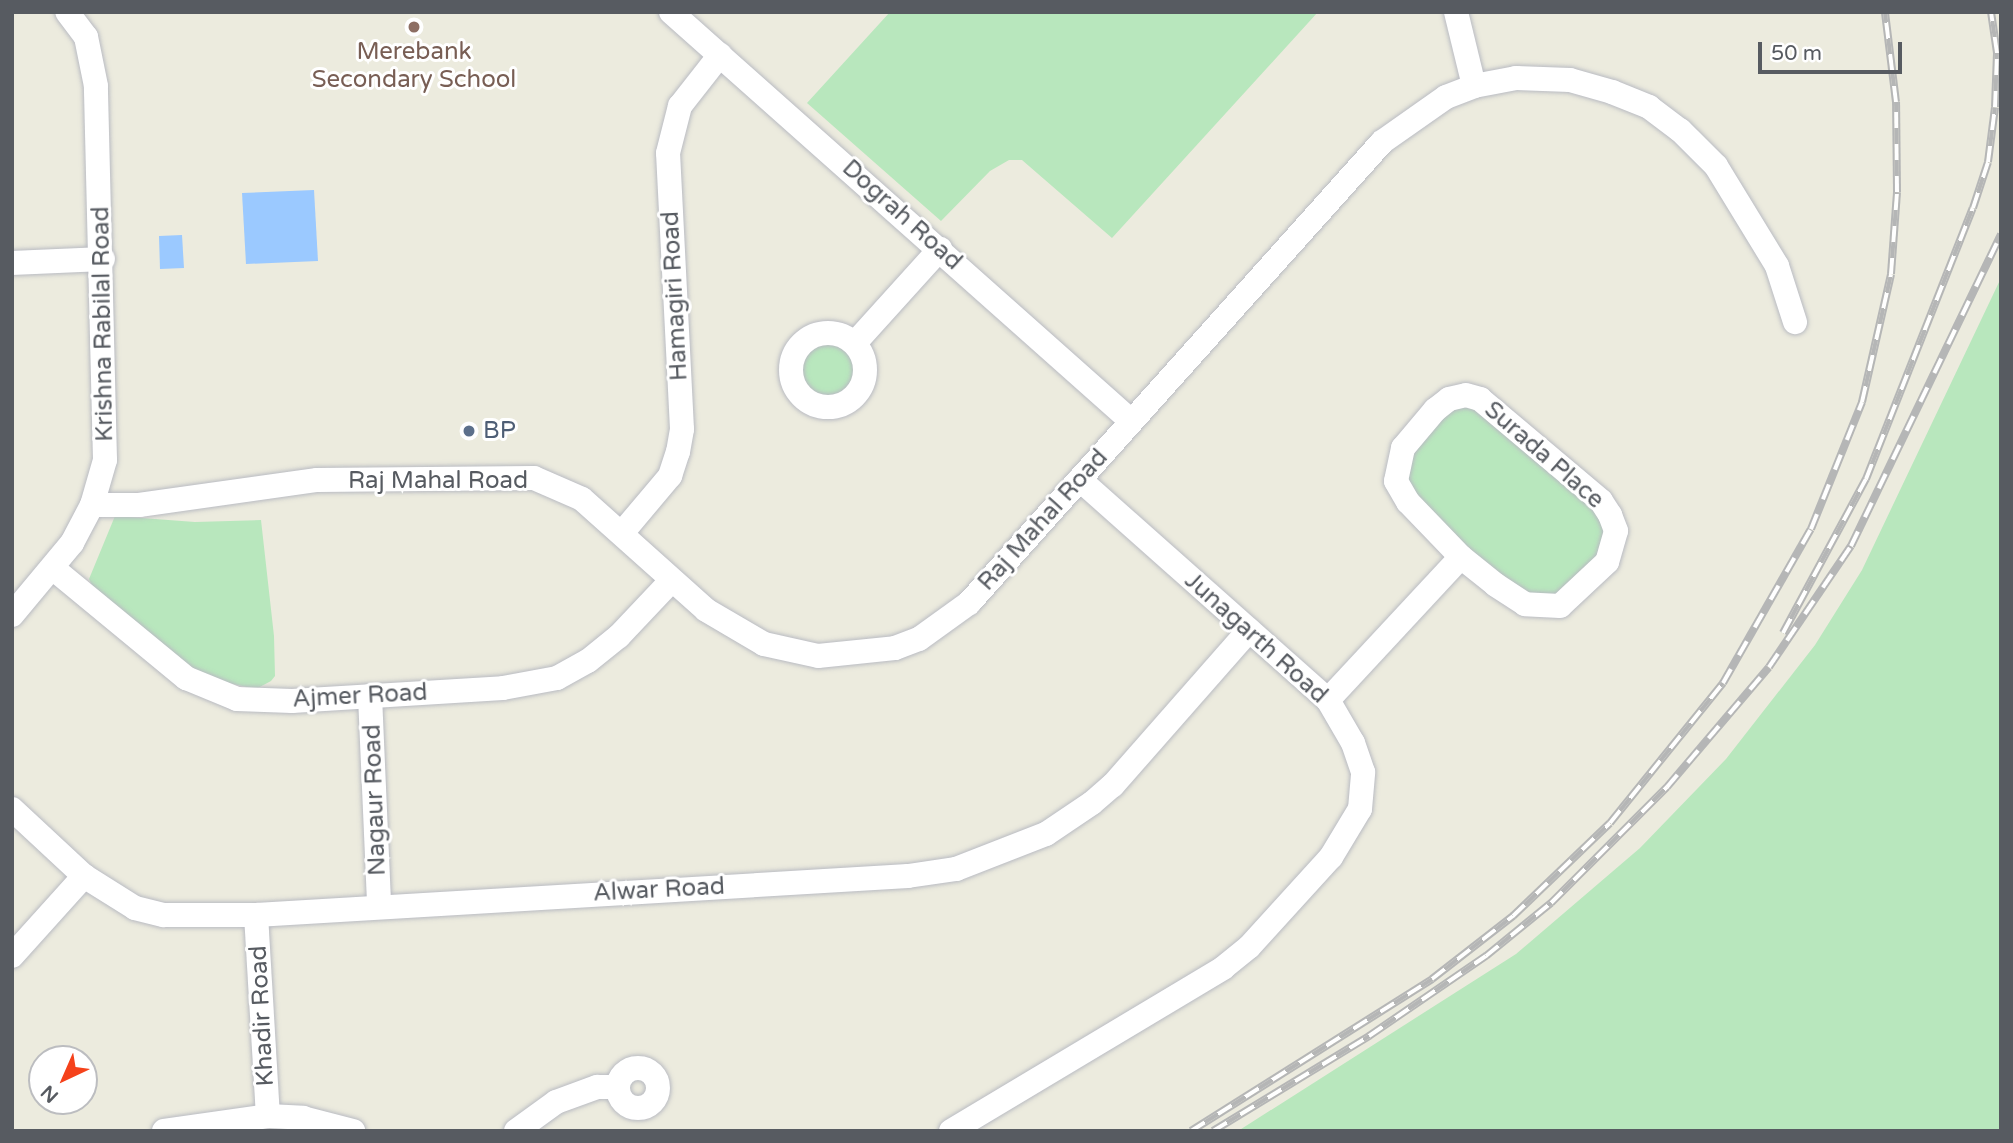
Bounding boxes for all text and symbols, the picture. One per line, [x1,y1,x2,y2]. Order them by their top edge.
marker: Merebank Secondary School [406,19,422,35]
scale bar [1761,28,1904,72]
place label: Merebank Secondary School [312,38,516,94]
text: 50 m [1771,41,1822,66]
street label: Dograh Road [836,154,968,276]
street label: Krishna Rabilal Road [87,206,119,442]
street label: Hamagiri Road [656,210,694,382]
street label: Surada Place [1479,395,1609,515]
place label: BP [483,417,516,445]
marker: BP [461,423,477,439]
street label: Raj Mahal Road [972,443,1114,597]
street label: Raj Mahal Road [348,467,528,495]
street label: Junagarth Road [1179,566,1333,710]
street label: Ajmer Road [292,678,428,714]
street label: Nagaur Road [358,724,392,876]
street label: Alwar Road [592,872,726,908]
street label: Khadir Road [244,945,280,1087]
north arrow [28,1045,98,1115]
text: N [37,1080,63,1107]

